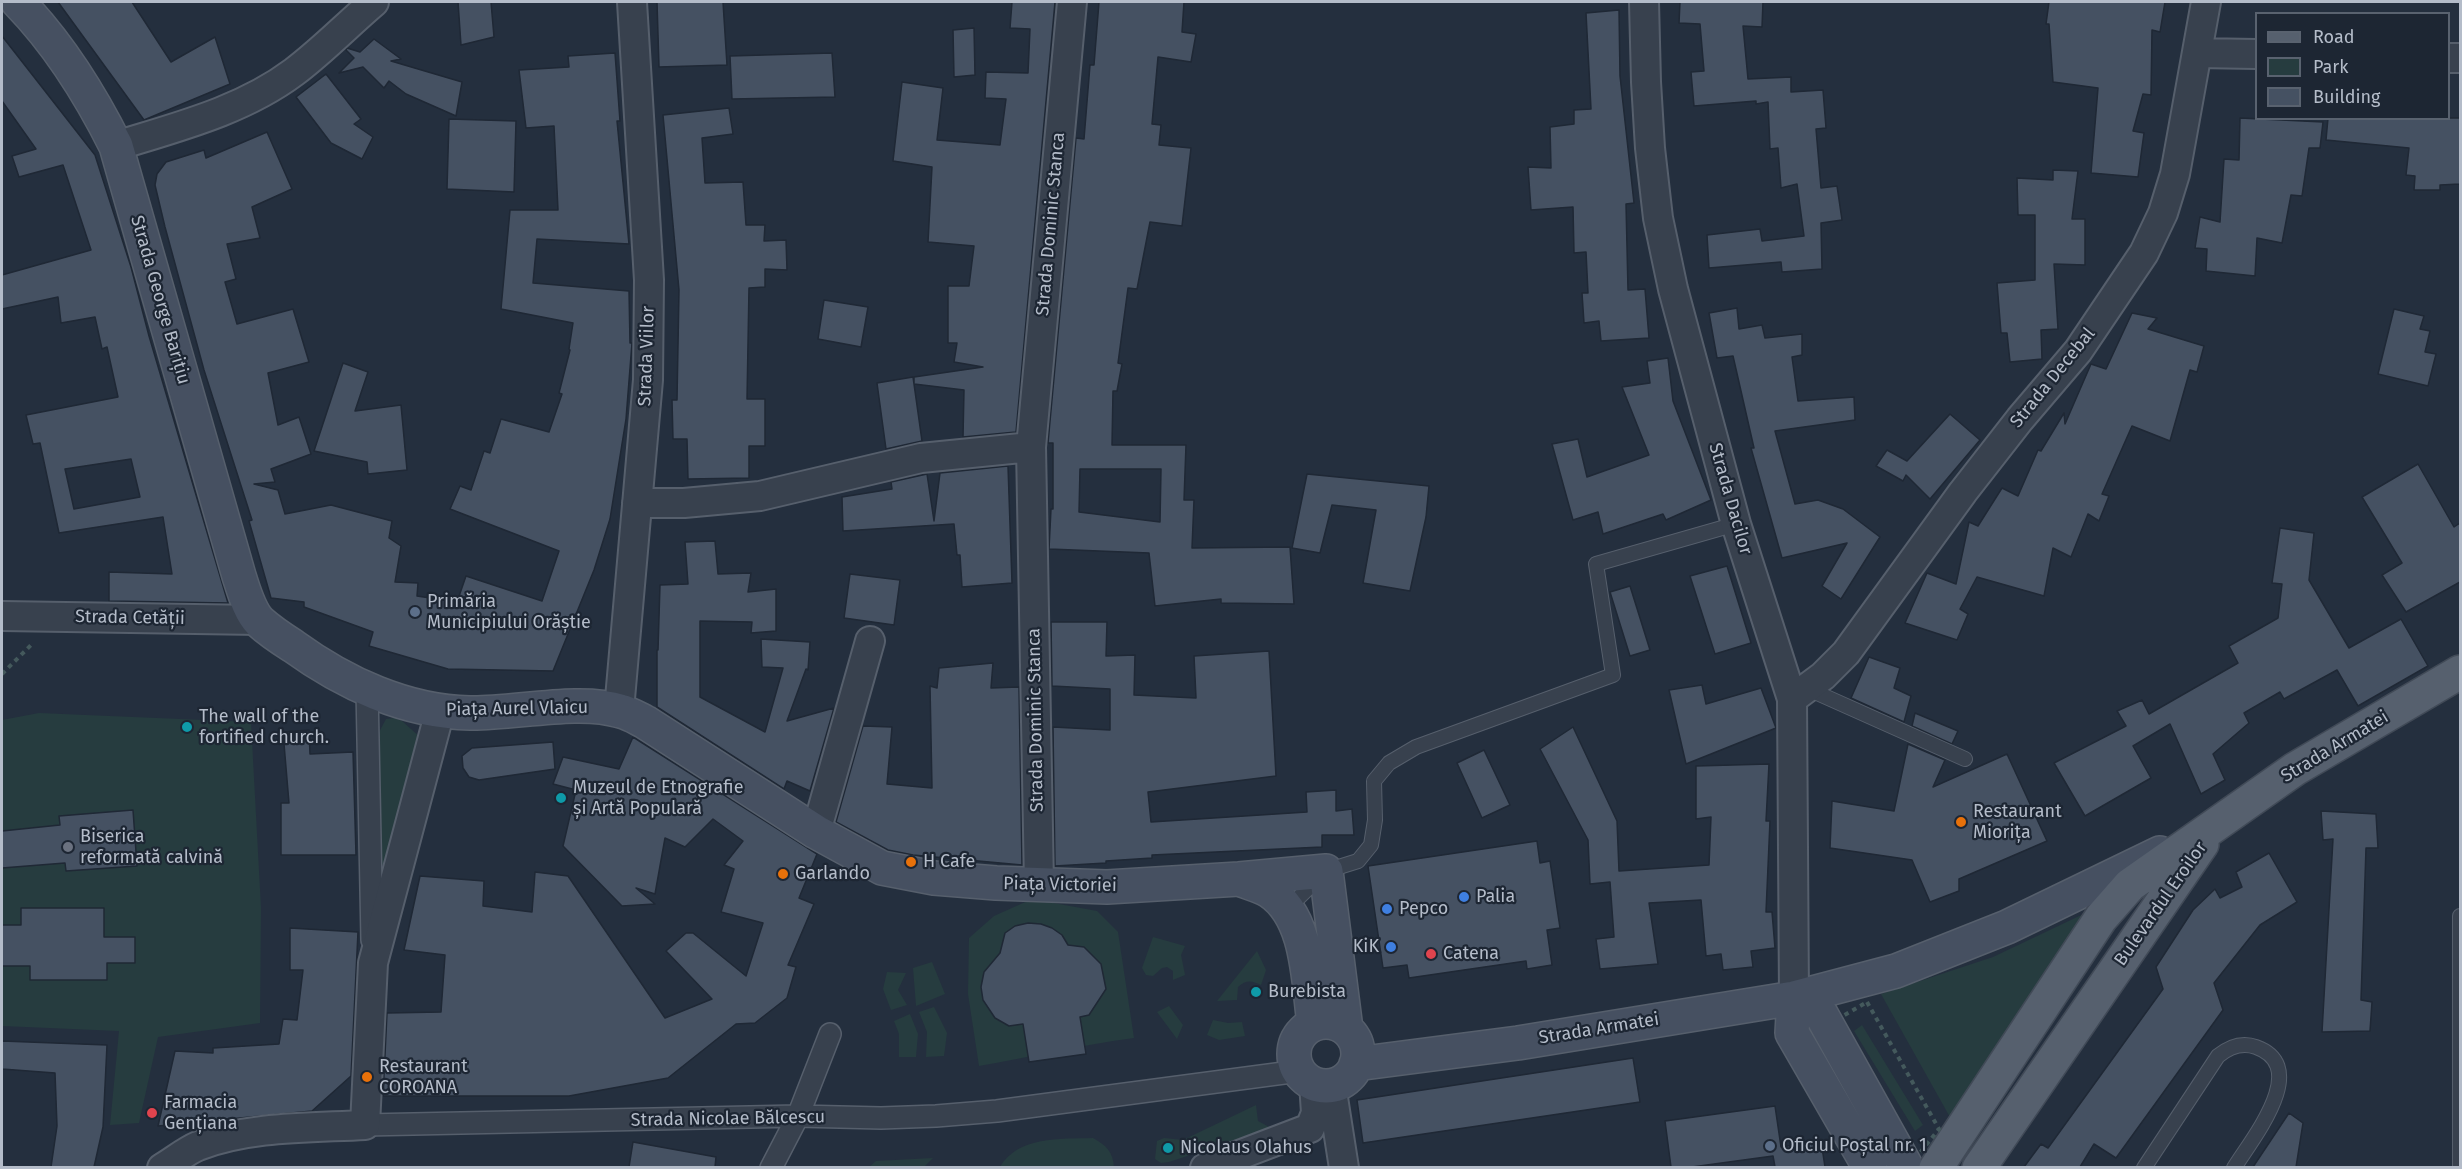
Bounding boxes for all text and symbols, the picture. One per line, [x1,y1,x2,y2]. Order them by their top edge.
legend [2255,12,2450,120]
text: Road [2313,26,2355,48]
text: Park [2313,56,2348,78]
text: Building [2313,86,2380,108]
street label: Strada Dominic Stanca [1032,131,1070,317]
street label: Strada George Barițiu [126,213,194,387]
street label: Strada Viilor [634,305,660,407]
street label: Strada Decebal [2006,324,2100,432]
street label: Strada Dacilor [1704,441,1756,557]
place label: Primăria Municipiului Orăștie [427,591,591,634]
marker: Primăria Municipiului Orăștie [408,605,422,619]
street label: Strada Cetății [75,606,185,630]
street label: Strada Dominic Stanca [1024,628,1048,812]
street label: Piața Aurel Vlaicu [446,697,588,721]
place label: The wall of the fortified church. [199,706,329,748]
street label: Strada Armatei [2277,706,2393,788]
marker: The wall of the fortified church. [180,720,194,734]
place label: Muzeul de Etnografie și Artă Populară [573,777,743,820]
marker: Muzeul de Etnografie și Artă Populară [554,791,568,805]
place label: Restaurant Miorița [1973,801,2062,844]
marker: Restaurant Miorița [1954,815,1968,829]
place label: Biserica reformată calvină [80,826,223,868]
street label: Bulevardul Eroilor [2110,838,2212,970]
marker: Biserica reformată calvină [61,840,75,854]
place label: H Cafe [923,851,975,873]
marker: H Cafe [904,855,918,869]
place label: Garlando [795,863,870,885]
marker: Garlando [776,867,790,881]
street label: Piața Victoriei [1003,873,1117,897]
place label: Palia [1476,886,1515,908]
marker: Palia [1457,890,1471,904]
place label: Pepco [1399,898,1448,920]
marker: Pepco [1380,902,1394,916]
place label: KiK [1353,936,1379,958]
marker: KiK [1384,940,1398,954]
place label: Catena [1443,943,1499,965]
marker: Catena [1424,947,1438,961]
place label: Burebista [1268,981,1346,1003]
marker: Burebista [1249,985,1263,999]
street label: Strada Armatei [1537,1009,1661,1049]
place label: Restaurant COROANA [379,1056,468,1098]
marker: Restaurant COROANA [360,1070,374,1084]
place label: Farmacia Gențiana [164,1092,237,1134]
marker: Farmacia Gențiana [145,1106,159,1120]
street label: Strada Nicolae Bălcescu [631,1107,825,1131]
place label: Oficiul Poștal nr. 1 [1782,1135,1927,1157]
place label: Nicolaus Olahus [1180,1137,1312,1159]
marker: Oficiul Poștal nr. 1 [1763,1139,1777,1153]
marker: Nicolaus Olahus [1161,1141,1175,1155]

